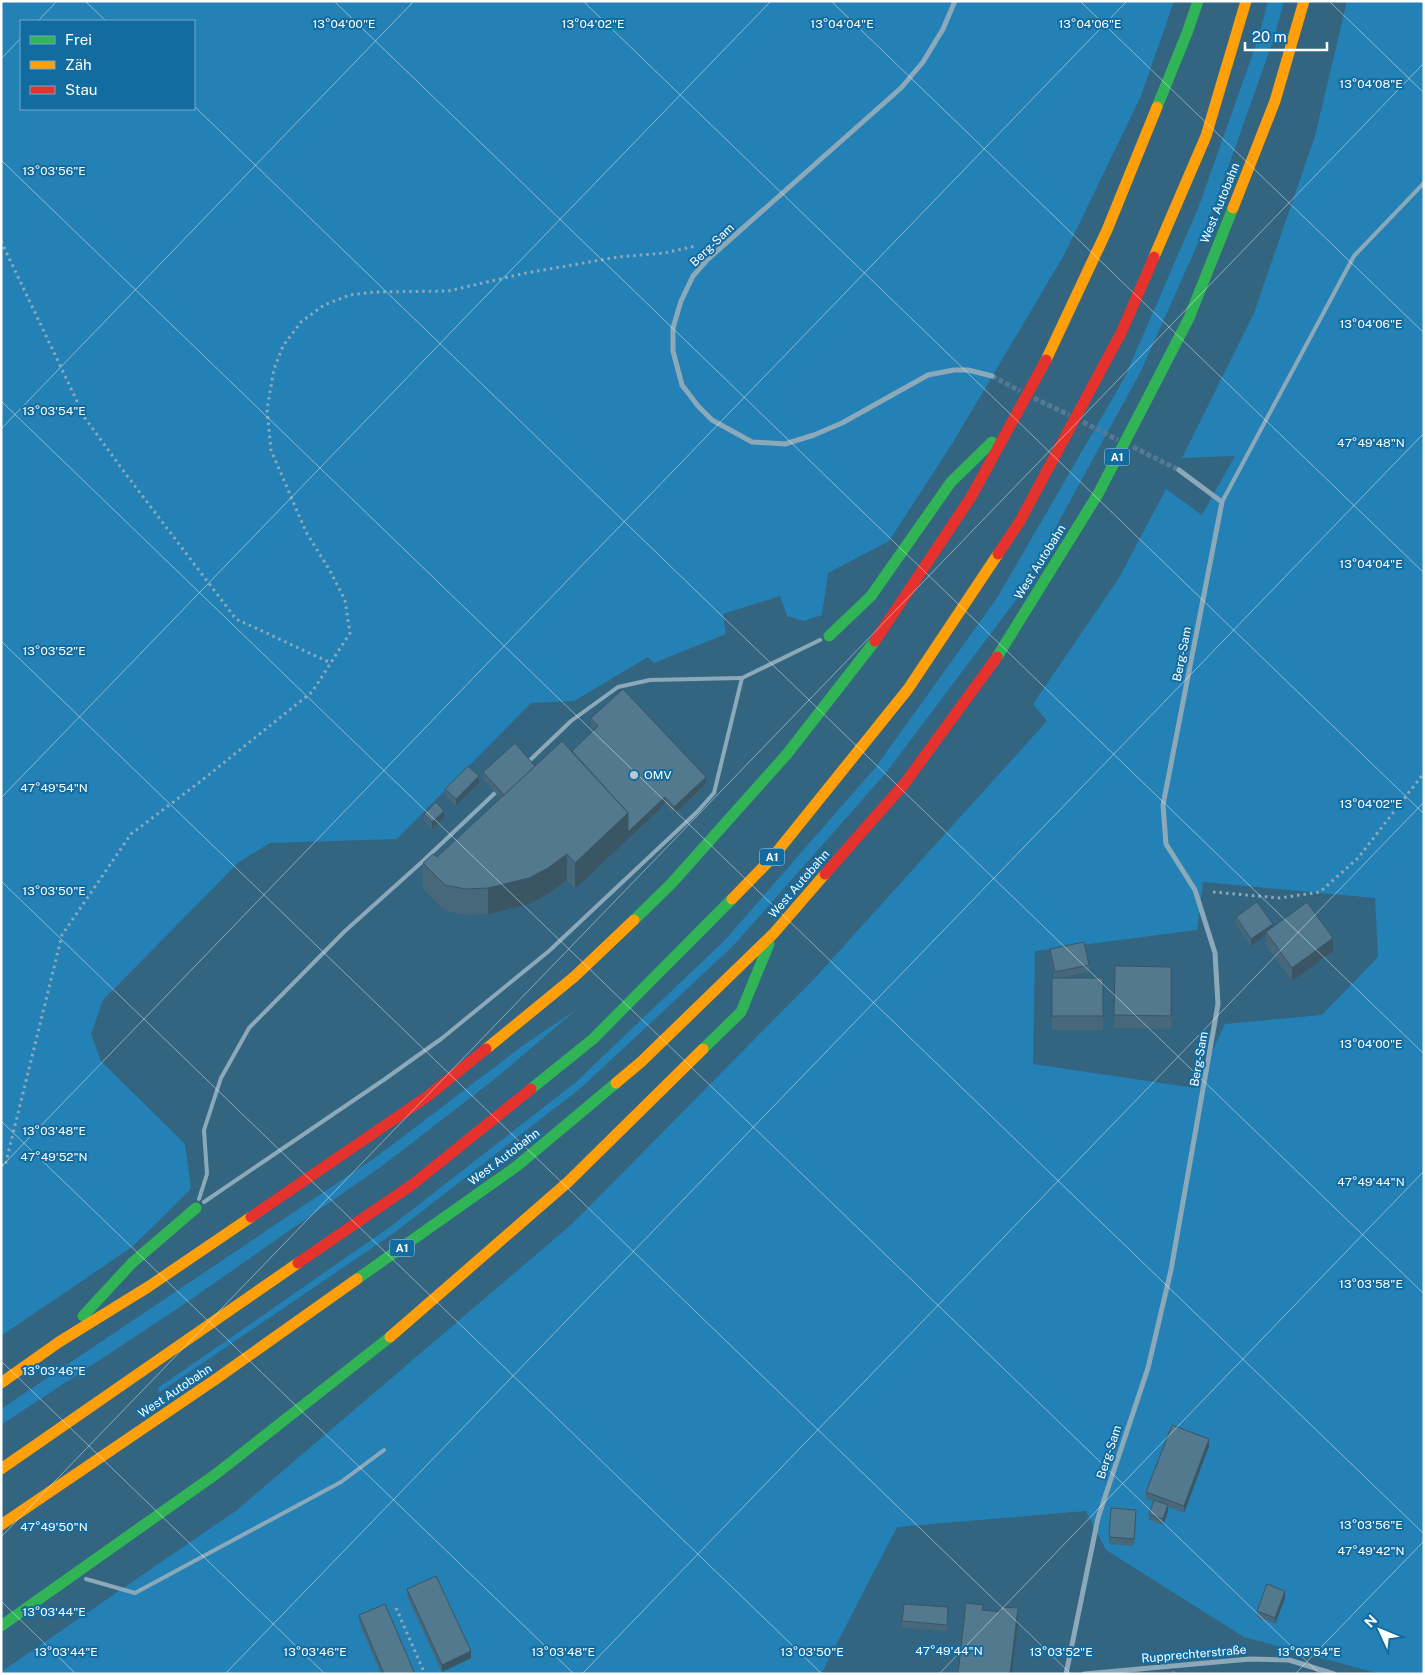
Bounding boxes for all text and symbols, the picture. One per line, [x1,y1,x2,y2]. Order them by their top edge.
text: 13°04'00"E [312,17,376,31]
text: 13°04'02"E [562,17,624,31]
text: 13°04'04"E [810,17,874,31]
text: 13°04'06"E [1058,17,1122,31]
legend [20,20,195,110]
scale bar [1245,20,1328,52]
text: 20 m [1252,28,1287,45]
text: Frei [65,31,92,48]
text: Zäh [65,56,92,73]
text: 13°04'08"E [1339,77,1403,91]
text: Stau [65,81,98,98]
street label: West Autobahn [1198,161,1243,245]
text: 13°03'56"E [22,164,86,178]
street label: Berg-Sam [687,221,737,269]
text: 13°04'06"E [1339,317,1403,331]
text: 13°03'54"E [22,404,86,418]
text: 47°49'48"N [1337,436,1405,450]
road number: A1 [1104,448,1130,466]
street label: West Autobahn [1011,522,1069,602]
text: 13°04'04"E [1339,557,1403,571]
street label: Berg-Sam [1170,625,1194,683]
text: 13°03'52"E [22,644,86,658]
place label: OMV [644,768,672,782]
marker: OMV [628,769,640,781]
text: 47°49'54"N [20,781,88,795]
text: 13°04'02"E [1340,797,1402,811]
street label: West Autobahn [766,847,832,921]
road number: A1 [760,849,784,866]
text: 13°03'50"E [22,884,86,898]
street label: Berg-Sam [1187,1030,1211,1088]
text: 13°04'00"E [1339,1037,1403,1051]
text: 13°03'48"E [22,1124,86,1138]
street label: West Autobahn [466,1126,542,1188]
text: 47°49'52"N [20,1150,88,1164]
text: 47°49'44"N [1337,1175,1405,1189]
road number: A1 [390,1240,414,1256]
text: 13°03'58"E [1339,1277,1403,1291]
street label: West Autobahn [136,1361,214,1421]
text: 13°03'46"E [22,1364,86,1378]
street label: Berg-Sam [1094,1423,1124,1481]
text: 13°03'56"E [1339,1518,1403,1532]
text: 47°49'50"N [20,1520,88,1534]
text: 47°49'42"N [1337,1544,1405,1558]
text: 13°03'44"E [22,1605,86,1619]
north arrow [1355,1605,1405,1655]
text: N [1361,1611,1380,1630]
street label: Rupprechterstraße [1141,1642,1247,1666]
text: 47°49'44"N [915,1644,983,1658]
text: 13°03'44"E [34,1645,98,1659]
text: 13°03'46"E [283,1645,347,1659]
text: 13°03'48"E [531,1645,595,1659]
text: 13°03'50"E [780,1645,844,1659]
text: 13°03'52"E [1029,1645,1093,1659]
text: 13°03'54"E [1277,1645,1341,1659]

